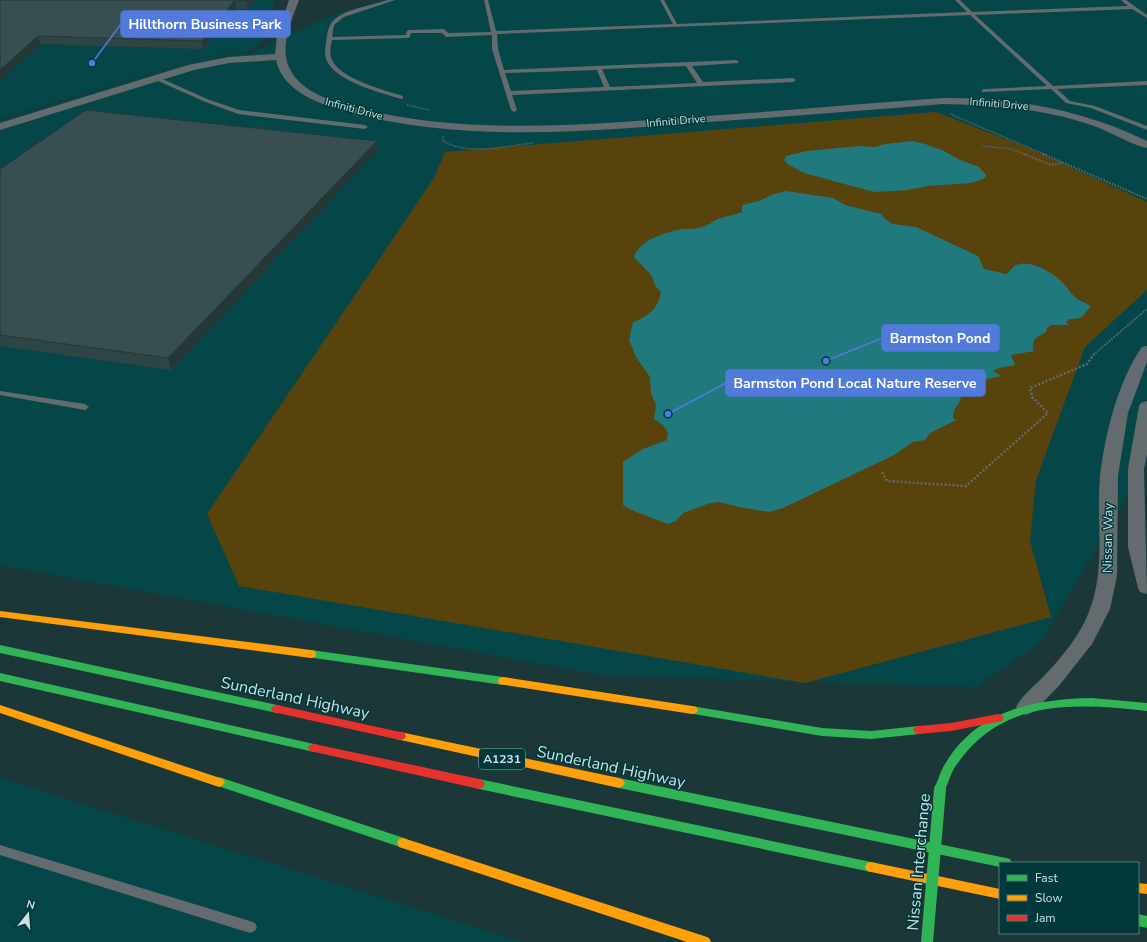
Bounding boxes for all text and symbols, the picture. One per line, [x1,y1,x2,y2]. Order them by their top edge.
callout: Hillthorn Business Park [121,11,290,37]
text: Hillthorn Business Park [128,15,282,34]
street label: Infiniti Drive [323,94,385,124]
street label: Infiniti Drive [969,94,1029,114]
street label: Infiniti Drive [646,111,706,131]
callout: Barmston Pond [882,325,999,351]
text: Barmston Pond [890,329,990,348]
callout: Barmston Pond Local Nature Reserve [726,370,985,396]
text: Barmston Pond Local Nature Reserve [733,374,977,393]
street label: Nissan Way [1098,503,1118,573]
street label: Sunderland Highway [219,671,372,725]
street label: Sunderland Highway [535,740,688,794]
road number: A1231 [479,749,525,769]
street label: Nissan Interchange [902,793,936,931]
legend [999,862,1139,934]
text: Fast [1035,870,1058,886]
text: Slow [1035,890,1063,906]
north arrow [8,894,48,934]
text: N [25,897,37,913]
text: Jam [1034,910,1056,926]

